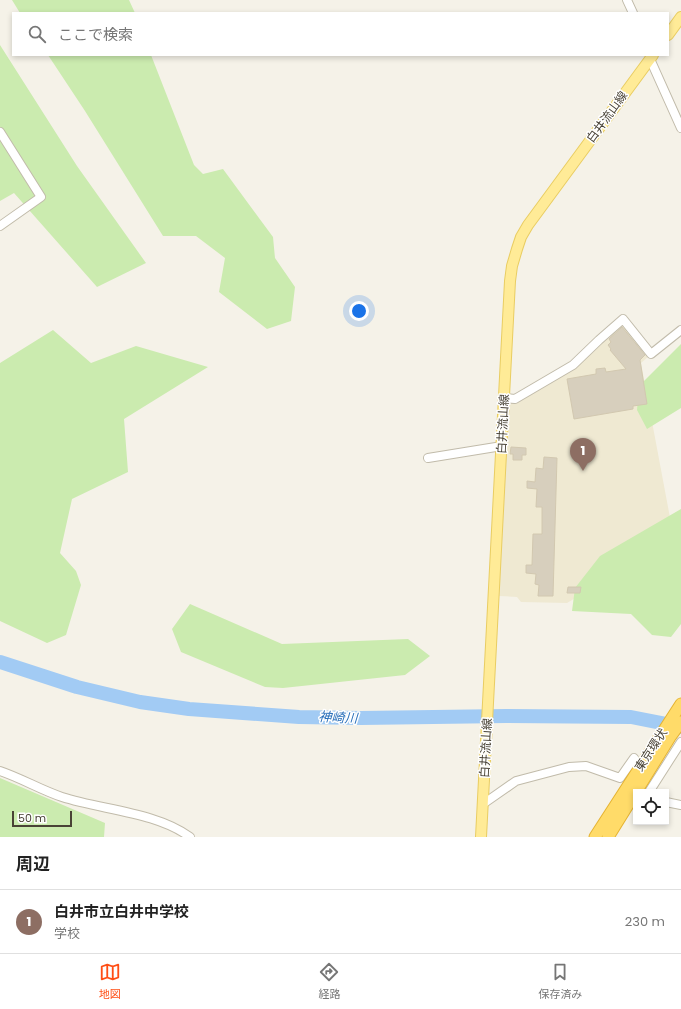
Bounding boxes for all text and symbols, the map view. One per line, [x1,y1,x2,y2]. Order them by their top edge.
search box [12,12,669,56]
icon: search [26,23,48,45]
text: ここで検索 [58,24,133,45]
street label: 白井流山線 [582,87,631,146]
your location [349,301,369,321]
street label: 白井流山線 [492,394,513,454]
pin: 1 [570,438,596,471]
water label: 神崎川 [318,707,360,728]
street label: 白井流山線 [475,718,496,778]
street label: 東京環状 [630,725,671,774]
map controls [633,789,669,825]
button: locate [633,789,669,825]
scale bar [12,809,72,828]
text: 50 m [18,810,46,826]
text: 周辺 [16,852,50,876]
text: 白井市立白井中学校 [54,901,189,922]
text: 1 [27,912,31,931]
text: 230 m [625,912,665,931]
text: 学校 [54,924,80,943]
tab: 地図 [99,961,121,1003]
tab: 経路 [318,961,340,1003]
tab: 保存済み [538,961,582,1003]

